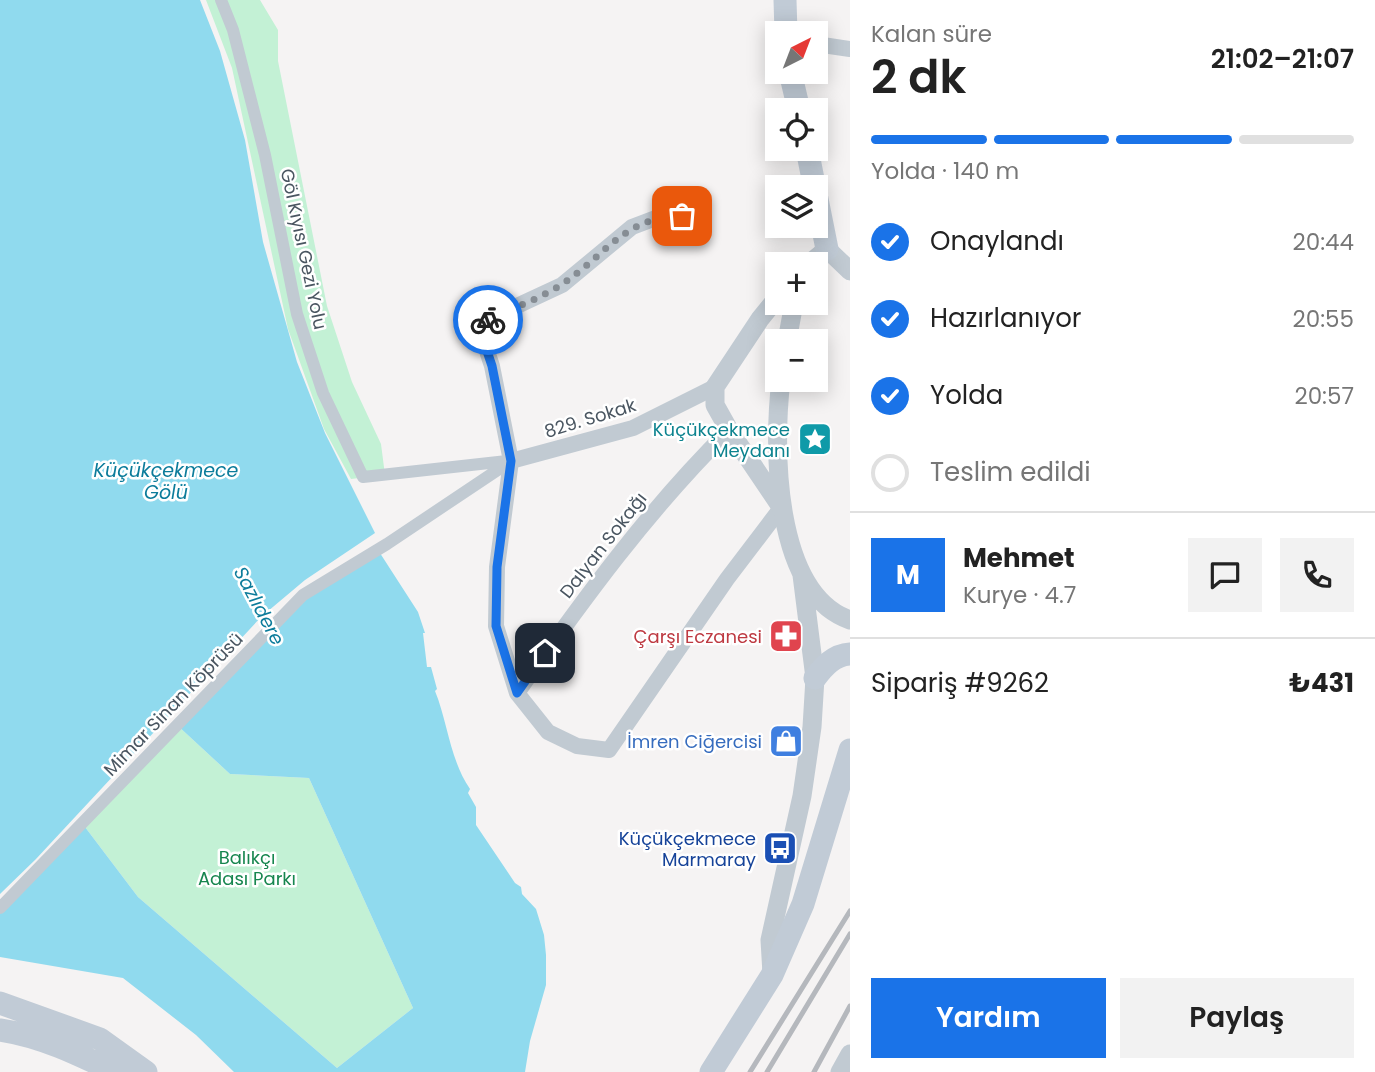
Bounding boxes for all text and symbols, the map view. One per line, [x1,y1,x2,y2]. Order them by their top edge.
text: Kalan süre [871,18,992,50]
north arrow [765,21,828,84]
map controls [765,21,828,392]
text: 21:02–21:07 [1211,41,1354,77]
text: 2 dk [871,45,966,109]
button: locate [765,98,828,161]
text: Yolda · 140 m [871,155,1019,187]
street label: Göl Kıyısı Gezi Yolu [275,166,333,332]
button: layers [765,175,828,238]
pin [652,186,712,246]
icon: bag [663,197,701,235]
icon: check [871,223,909,261]
text: Onaylandı [930,223,1064,259]
text: 20:44 [1292,226,1354,258]
button: + [765,252,828,315]
courier [453,285,523,355]
icon: check [871,300,909,338]
text: Hazırlanıyor [930,300,1081,336]
icon: bike [469,301,507,339]
text: 20:55 [1293,303,1354,335]
button: − [765,329,828,392]
icon: check [871,377,909,415]
text: Yolda [930,377,1003,413]
text: 20:57 [1294,380,1354,412]
street label: 829. Sokak [541,392,639,444]
place label: Küçükçekmece Meydanı [653,417,790,463]
place icon: Küçükçekmece Meydanı [796,420,834,458]
text: Teslim edildi [930,454,1091,490]
water label: Küçükçekmece Gölü [94,457,239,506]
street label: Dalyan Sokağı [554,487,652,603]
button: chat [1188,538,1262,612]
button: phone [1280,538,1354,612]
text: Mehmet [963,540,1075,576]
text: M [896,557,920,593]
water label: Sazlıdere [227,562,291,650]
text: Kurye · 4.7 [963,579,1076,611]
pharmacy icon: Çarşı Eczanesi [767,617,805,655]
pin [515,623,575,683]
place label: Çarşı Eczanesi [634,624,762,649]
street label: Mimar Sinan Köprüsü [98,627,248,781]
icon: home [526,634,564,672]
text: Sipariş #9262 [871,665,1049,701]
text: ₺431 [1289,665,1354,701]
shop icon: İmren Ciğercisi [767,722,805,760]
place label: İmren Ciğercisi [627,729,762,754]
place label: Küçükçekmece Marmaray [619,826,756,872]
bus stop icon: Küçükçekmece Marmaray [761,829,799,867]
park label: Balıkçı Adası Parkı [198,845,296,891]
button: Yardım [871,978,1106,1058]
button: Paylaş [1120,978,1354,1058]

